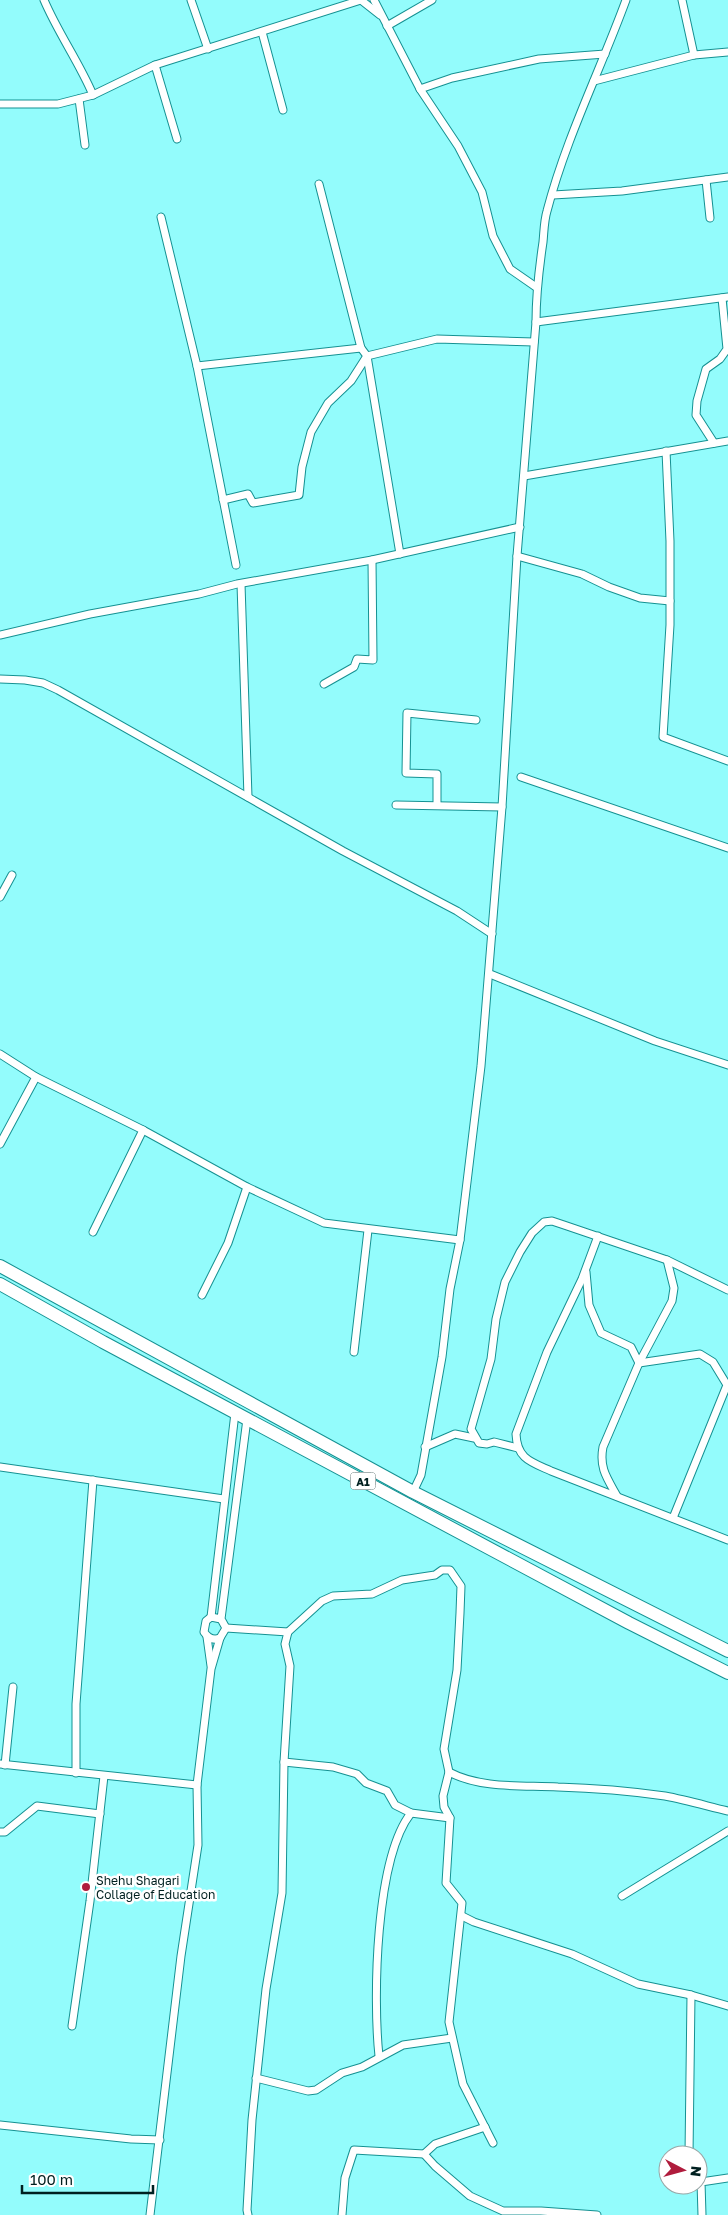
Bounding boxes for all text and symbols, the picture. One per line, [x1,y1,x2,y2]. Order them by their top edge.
road number: A1 [350,1472,376,1490]
place label: Shehu Shagari Collage of Education [96,1873,215,1902]
marker: Shehu Shagari Collage of Education [80,1881,92,1893]
north arrow [658,2145,708,2195]
scale bar [22,2162,154,2194]
text: N [687,2165,705,2178]
text: 100 m [30,2170,73,2188]

